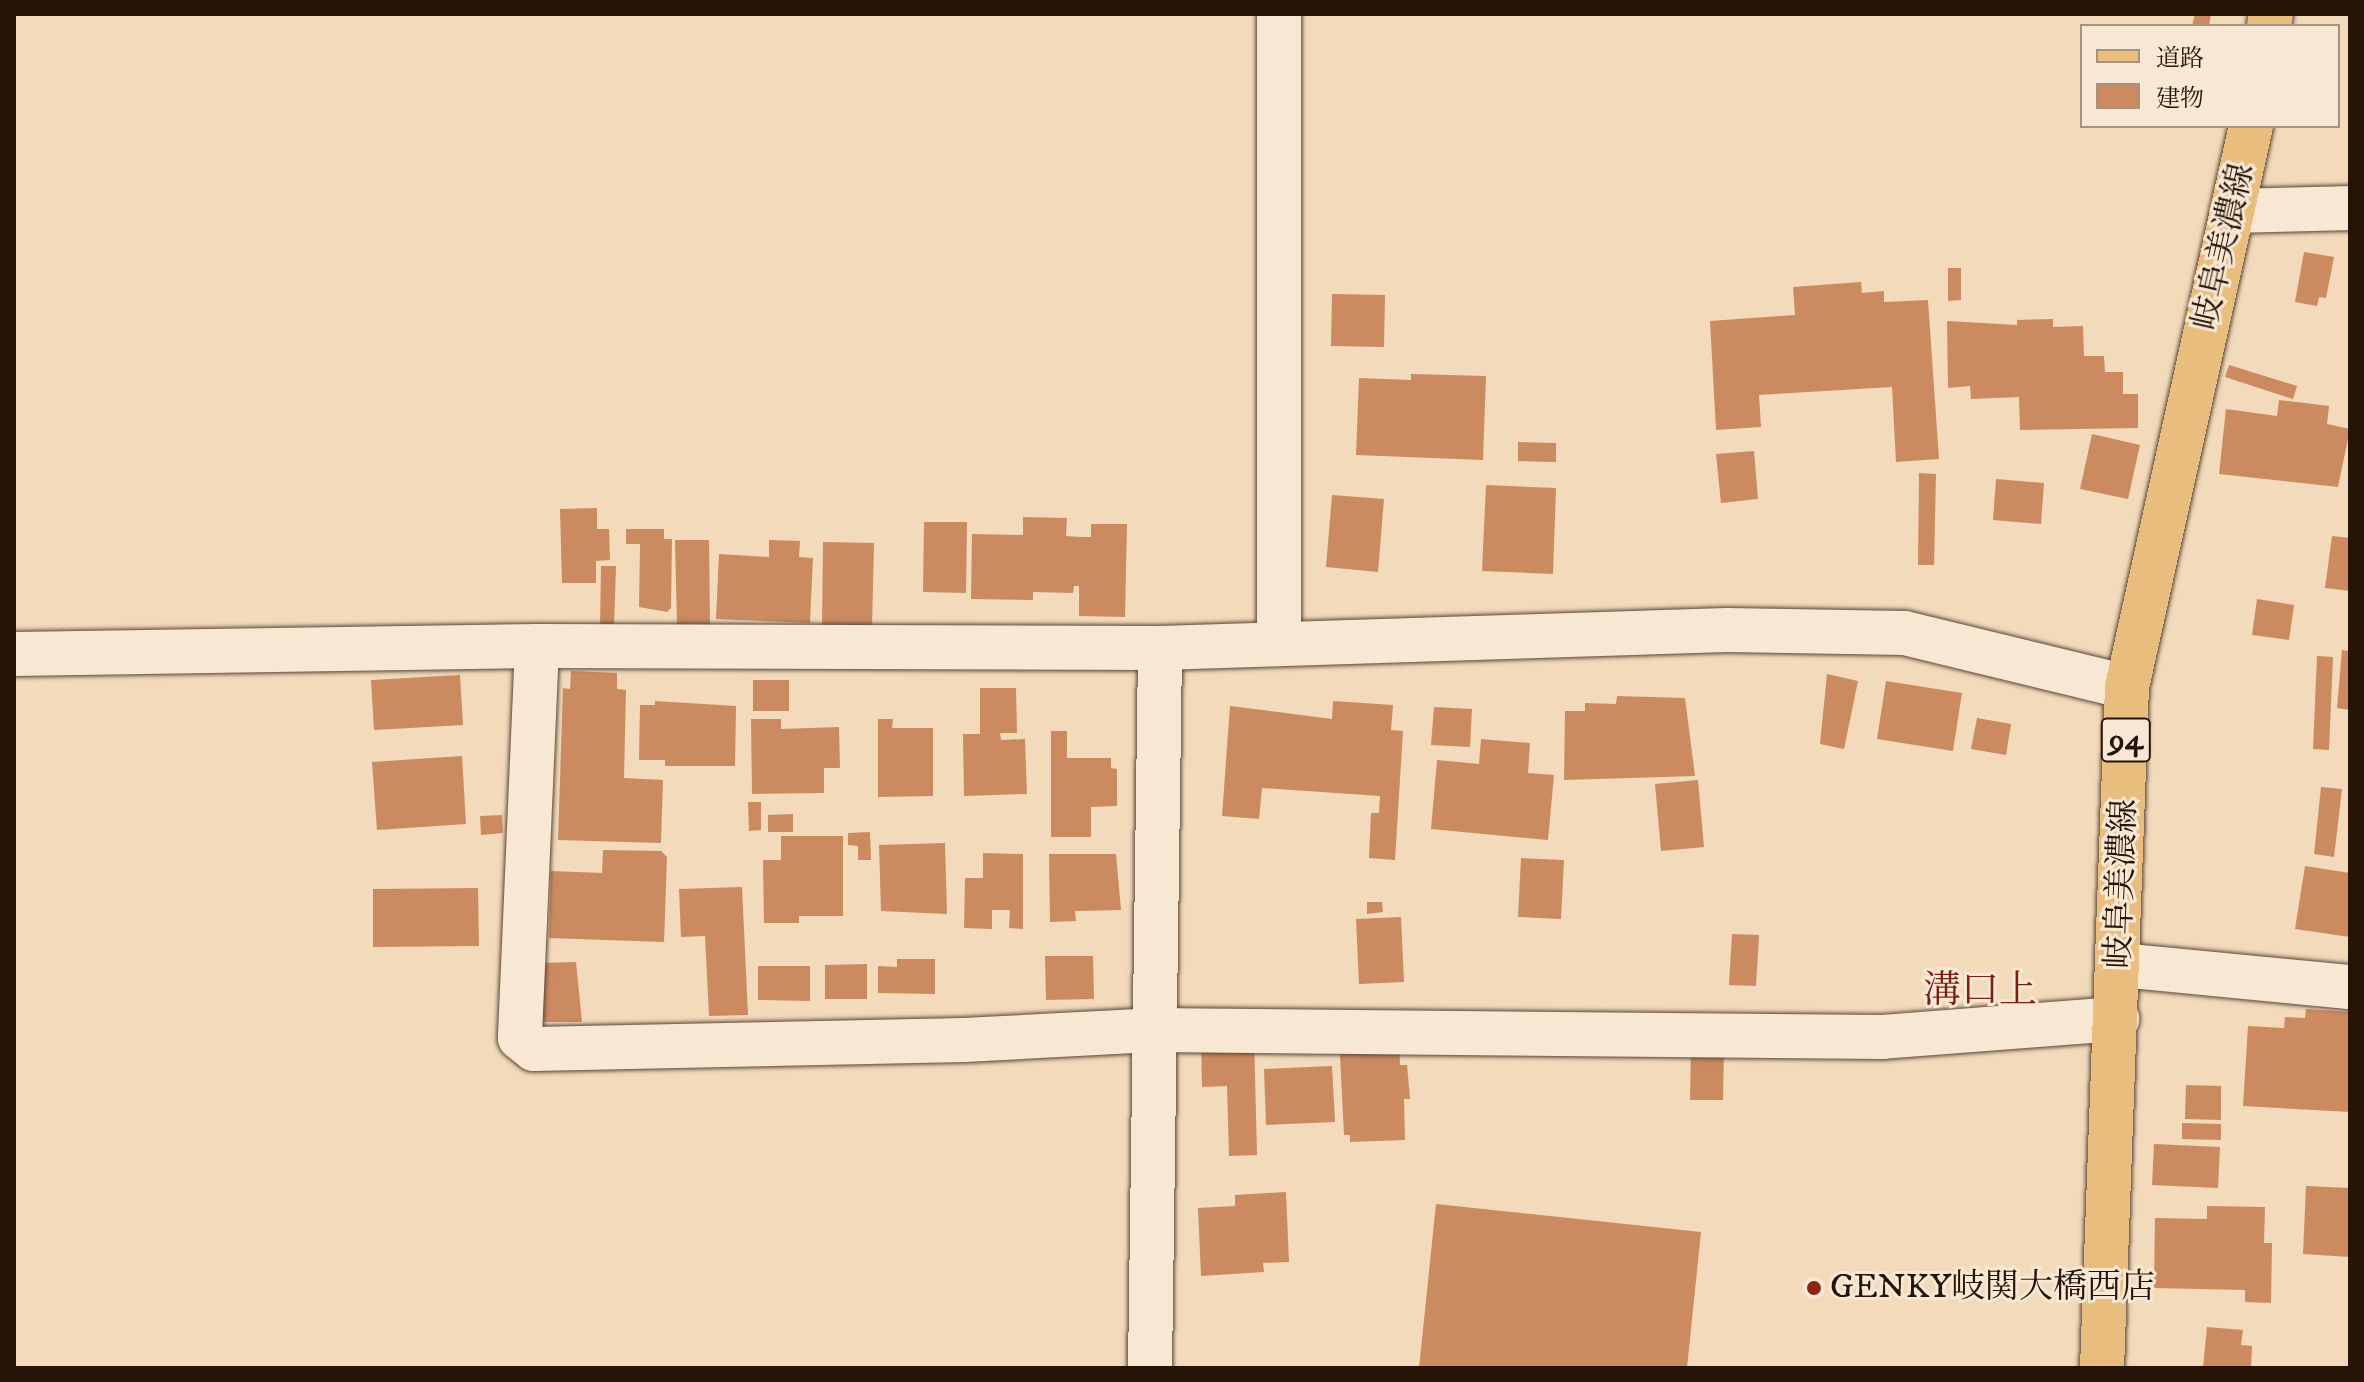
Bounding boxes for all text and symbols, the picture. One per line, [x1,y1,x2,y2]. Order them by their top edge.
legend [2080,24,2340,128]
text: 道路 [2156,44,2204,74]
text: 建物 [2156,84,2204,114]
street label: 岐阜美濃線 [2185,160,2263,334]
road number: 94 [2100,712,2152,768]
street label: 岐阜美濃線 [2099,798,2145,970]
district label: 溝口上 [1923,969,2037,1015]
place label: GENKY岐関大橋西店 [1830,1268,2155,1308]
marker: GENKY岐関大橋西店 [1805,1279,1823,1297]

